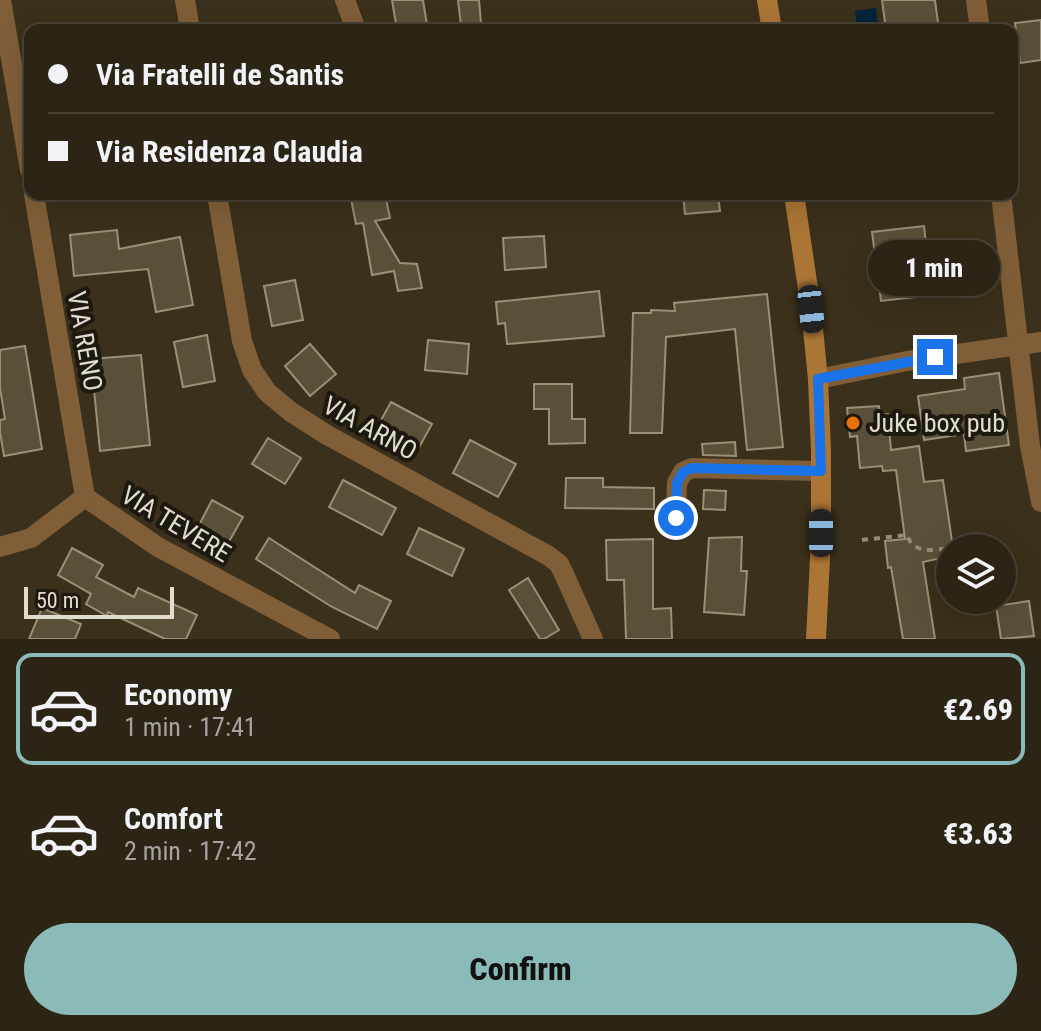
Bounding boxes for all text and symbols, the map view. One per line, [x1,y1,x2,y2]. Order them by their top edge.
text: Via Fratelli de Santis [96,57,344,92]
text: Via Residenza Claudia [96,134,363,169]
callout: 1 min [869,241,1001,297]
text: 1 min [905,253,963,283]
car [797,284,825,334]
street label: VIA RENO [61,289,109,393]
route end [917,339,953,375]
street label: VIA ARNO [318,390,422,466]
place label: Juke box pub [869,408,1005,438]
marker: Juke box pub [844,414,862,432]
street label: VIA TEVERE [116,480,236,568]
route start [658,500,694,536]
car [809,509,833,557]
map controls [936,534,1016,614]
button: layers [936,534,1016,614]
scale bar [24,583,174,619]
text: 50 m [36,588,79,613]
icon: car [28,673,100,745]
text: Economy [124,677,232,712]
text: €2.69 [943,692,1013,727]
text: 1 min · 17:41 [124,712,257,742]
icon: car [28,797,100,869]
text: Comfort [124,801,223,836]
text: €3.63 [943,816,1013,851]
text: 2 min · 17:42 [124,836,257,866]
button: Confirm [24,923,1017,1015]

